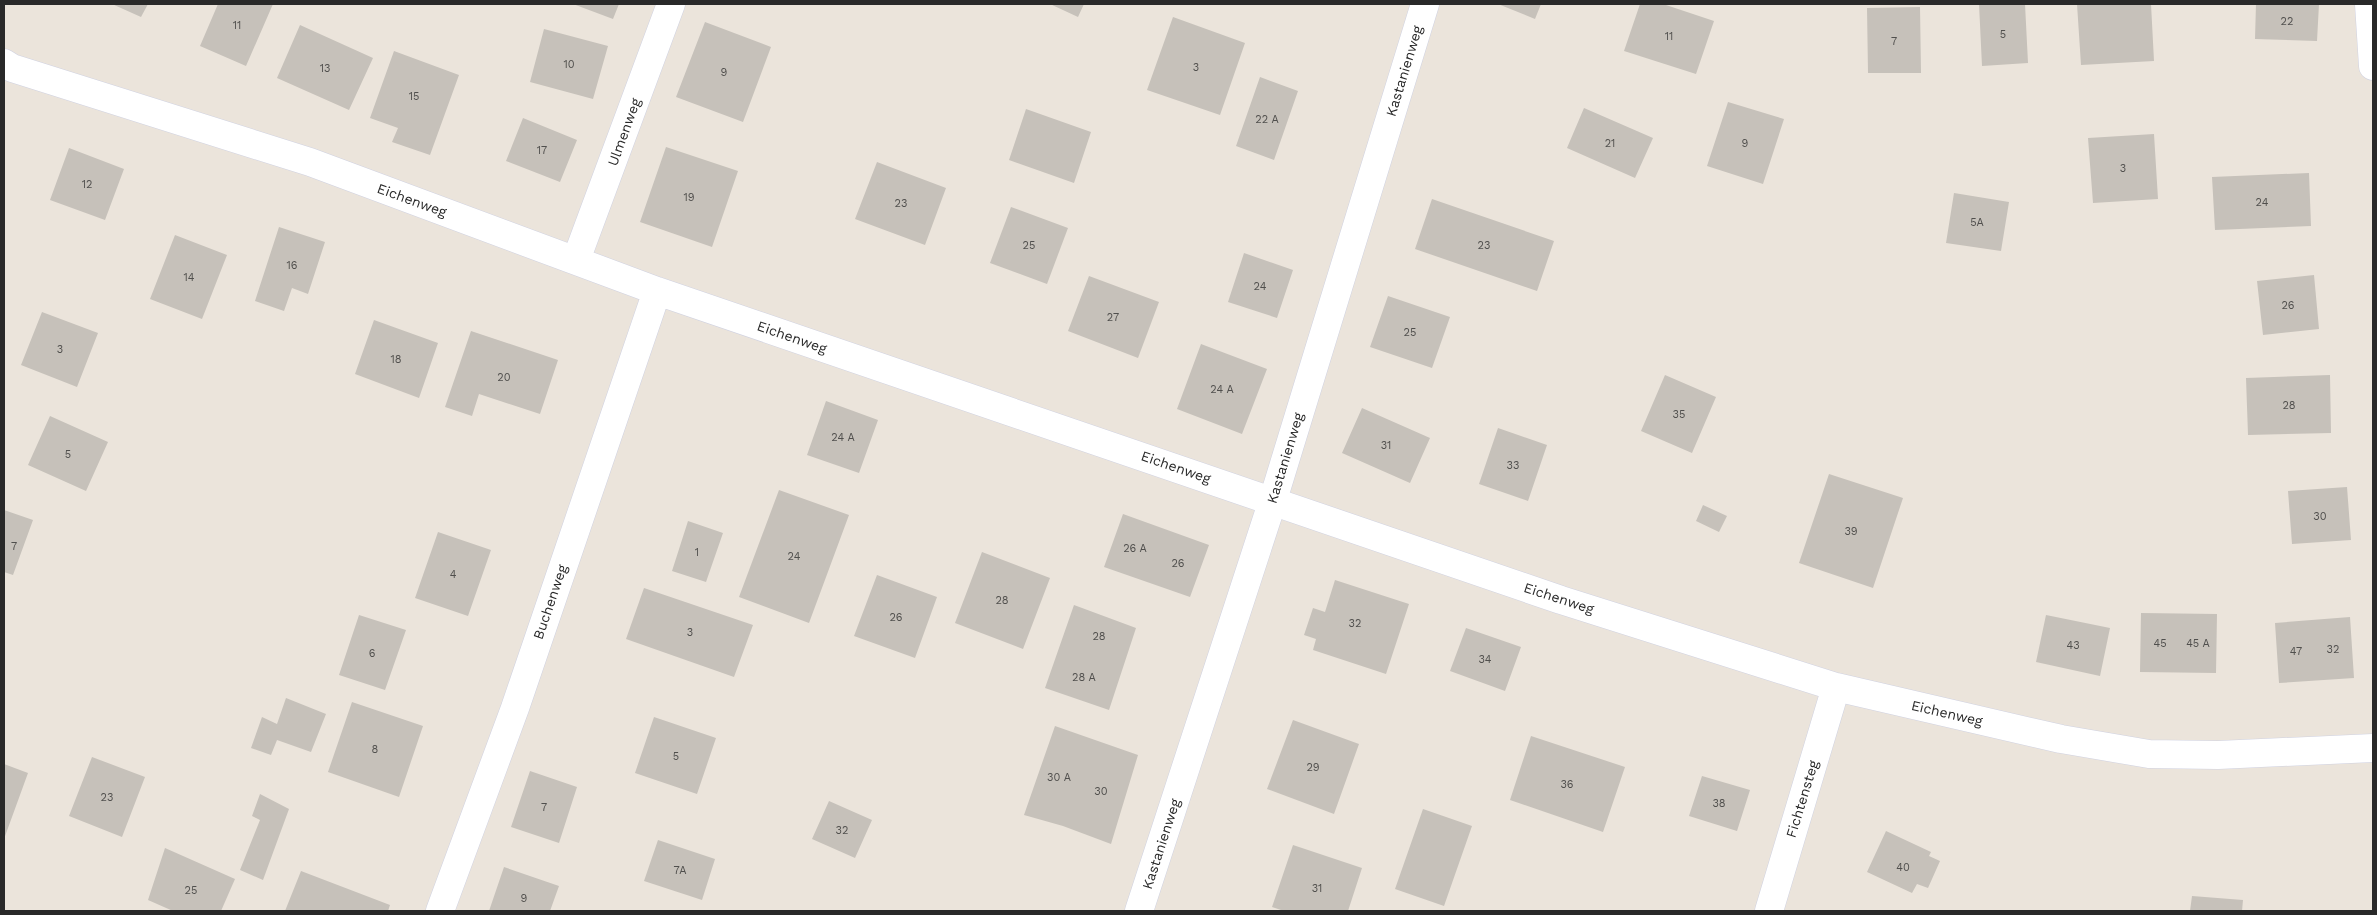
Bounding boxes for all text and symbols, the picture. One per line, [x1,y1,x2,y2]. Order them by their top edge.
house number: 22 [2281,15,2293,28]
house number: 11 [233,19,241,32]
street label: Kastanienweg [1383,23,1426,118]
house number: 5 [2000,28,2006,41]
house number: 11 [1665,30,1673,43]
house number: 7 [1891,35,1897,48]
house number: 10 [563,58,575,71]
house number: 3 [1193,61,1199,74]
house number: 13 [320,62,330,75]
house number: 9 [721,66,728,79]
house number: 15 [409,90,419,103]
street label: Ulmenweg [604,95,644,168]
house number: 22 A [1255,113,1279,126]
house number: 21 [1605,137,1615,150]
house number: 9 [1742,137,1749,150]
house number: 17 [537,144,547,157]
house number: 3 [2120,162,2126,175]
house number: 12 [82,178,92,191]
street label: Eichenweg [375,180,449,220]
house number: 19 [683,191,695,204]
house number: 24 [2256,196,2269,209]
house number: 23 [895,197,907,210]
house number: 5A [1970,216,1984,229]
house number: 25 [1023,239,1035,252]
house number: 23 [1478,239,1490,252]
house number: 16 [287,259,298,272]
house number: 14 [183,271,195,284]
house number: 24 [1254,280,1267,293]
house number: 26 [2281,299,2295,312]
house number: 27 [1107,311,1119,324]
street label: Eichenweg [755,318,830,357]
house number: 25 [1404,326,1416,339]
house number: 3 [57,343,63,356]
house number: 18 [390,353,402,366]
house number: 20 [497,371,511,384]
house number: 24 A [1210,383,1234,396]
house number: 28 [2282,399,2296,412]
house number: 35 [1673,408,1685,421]
street label: Kastanienweg [1264,410,1307,505]
house number: 24 A [831,431,855,444]
house number: 31 [1381,439,1391,452]
house number: 5 [65,448,71,461]
street label: Eichenweg [1139,448,1214,487]
house number: 33 [1507,459,1519,472]
house number: 30 [2313,510,2327,523]
house number: 39 [1844,525,1858,538]
house number: 7 [11,540,17,553]
house number: 26 A [1123,542,1147,555]
house number: 1 [695,546,699,559]
house number: 24 [788,550,801,563]
house number: 26 [1171,557,1185,570]
street label: Buchenweg [530,562,570,641]
house number: 4 [450,568,457,581]
street label: Eichenweg [1522,579,1597,617]
house number: 28 [995,594,1009,607]
house number: 26 [889,611,903,624]
house number: 32 [1349,617,1361,630]
house number: 3 [687,626,693,639]
house number: 28 [1092,630,1106,643]
house number: 45 [2153,637,2167,650]
house number: 45 A [2186,637,2210,650]
house number: 43 [2066,639,2080,652]
house number: 32 [2327,643,2339,656]
house number: 47 [2290,645,2302,658]
house number: 6 [369,647,376,660]
house number: 34 [1478,653,1492,666]
house number: 28 A [1072,671,1096,684]
street label: Eichenweg [1910,697,1985,729]
house number: 8 [372,743,379,756]
house number: 5 [673,750,679,763]
street label: Fichtensteg [1783,758,1822,840]
house number: 29 [1306,761,1320,774]
house number: 30 A [1047,771,1071,784]
house number: 36 [1560,778,1574,791]
house number: 30 [1094,785,1108,798]
house number: 23 [101,791,113,804]
street label: Kastanienweg [1139,796,1183,891]
house number: 38 [1712,797,1726,810]
house number: 7 [541,801,547,814]
house number: 32 [836,824,848,837]
house number: 40 [1896,861,1910,874]
house number: 7A [674,864,686,877]
house number: 31 [1312,882,1322,895]
house number: 25 [185,884,197,897]
house number: 9 [521,892,528,905]

